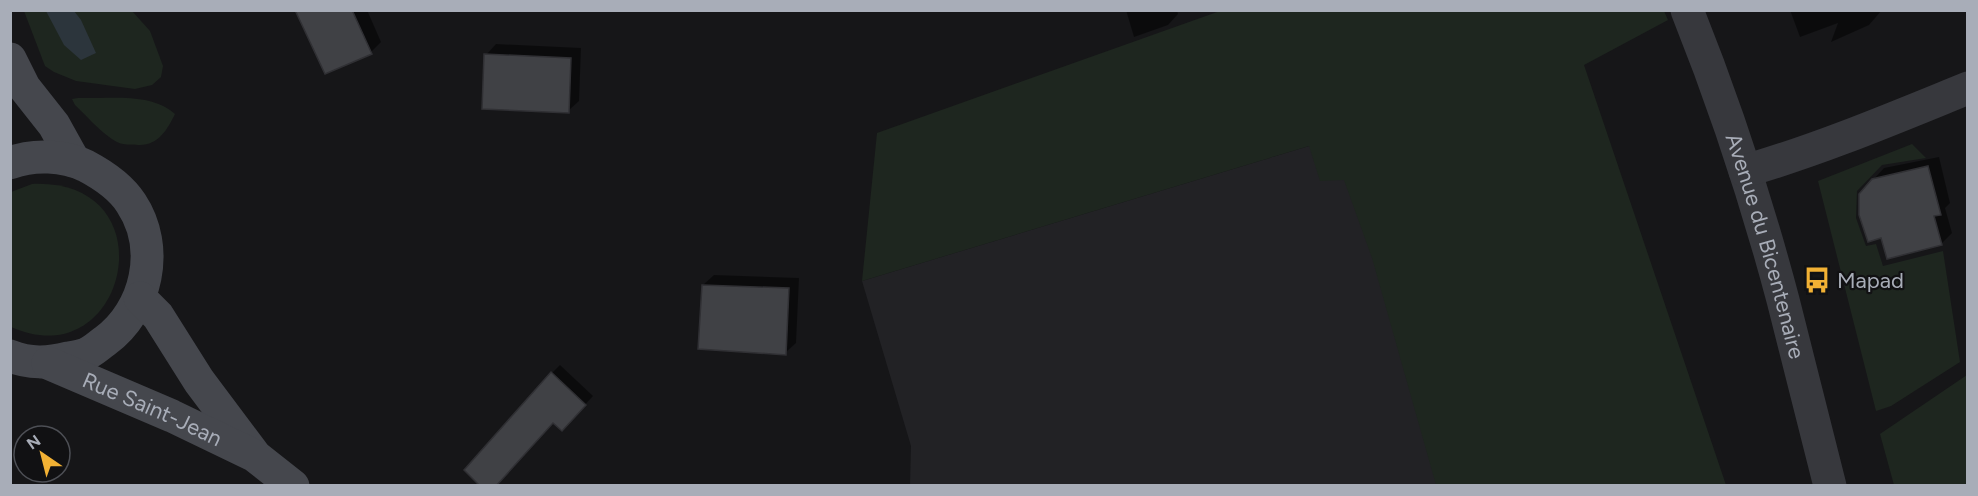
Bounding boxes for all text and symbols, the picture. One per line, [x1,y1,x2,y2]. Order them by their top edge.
street label: Avenue du Bicentenaire [1720,130,1811,362]
bus stop icon: Mapad [1802,265,1832,295]
place label: Mapad [1837,267,1904,294]
street label: Rue Saint-Jean [79,366,227,452]
north arrow [12,424,72,484]
text: N [23,431,44,453]

